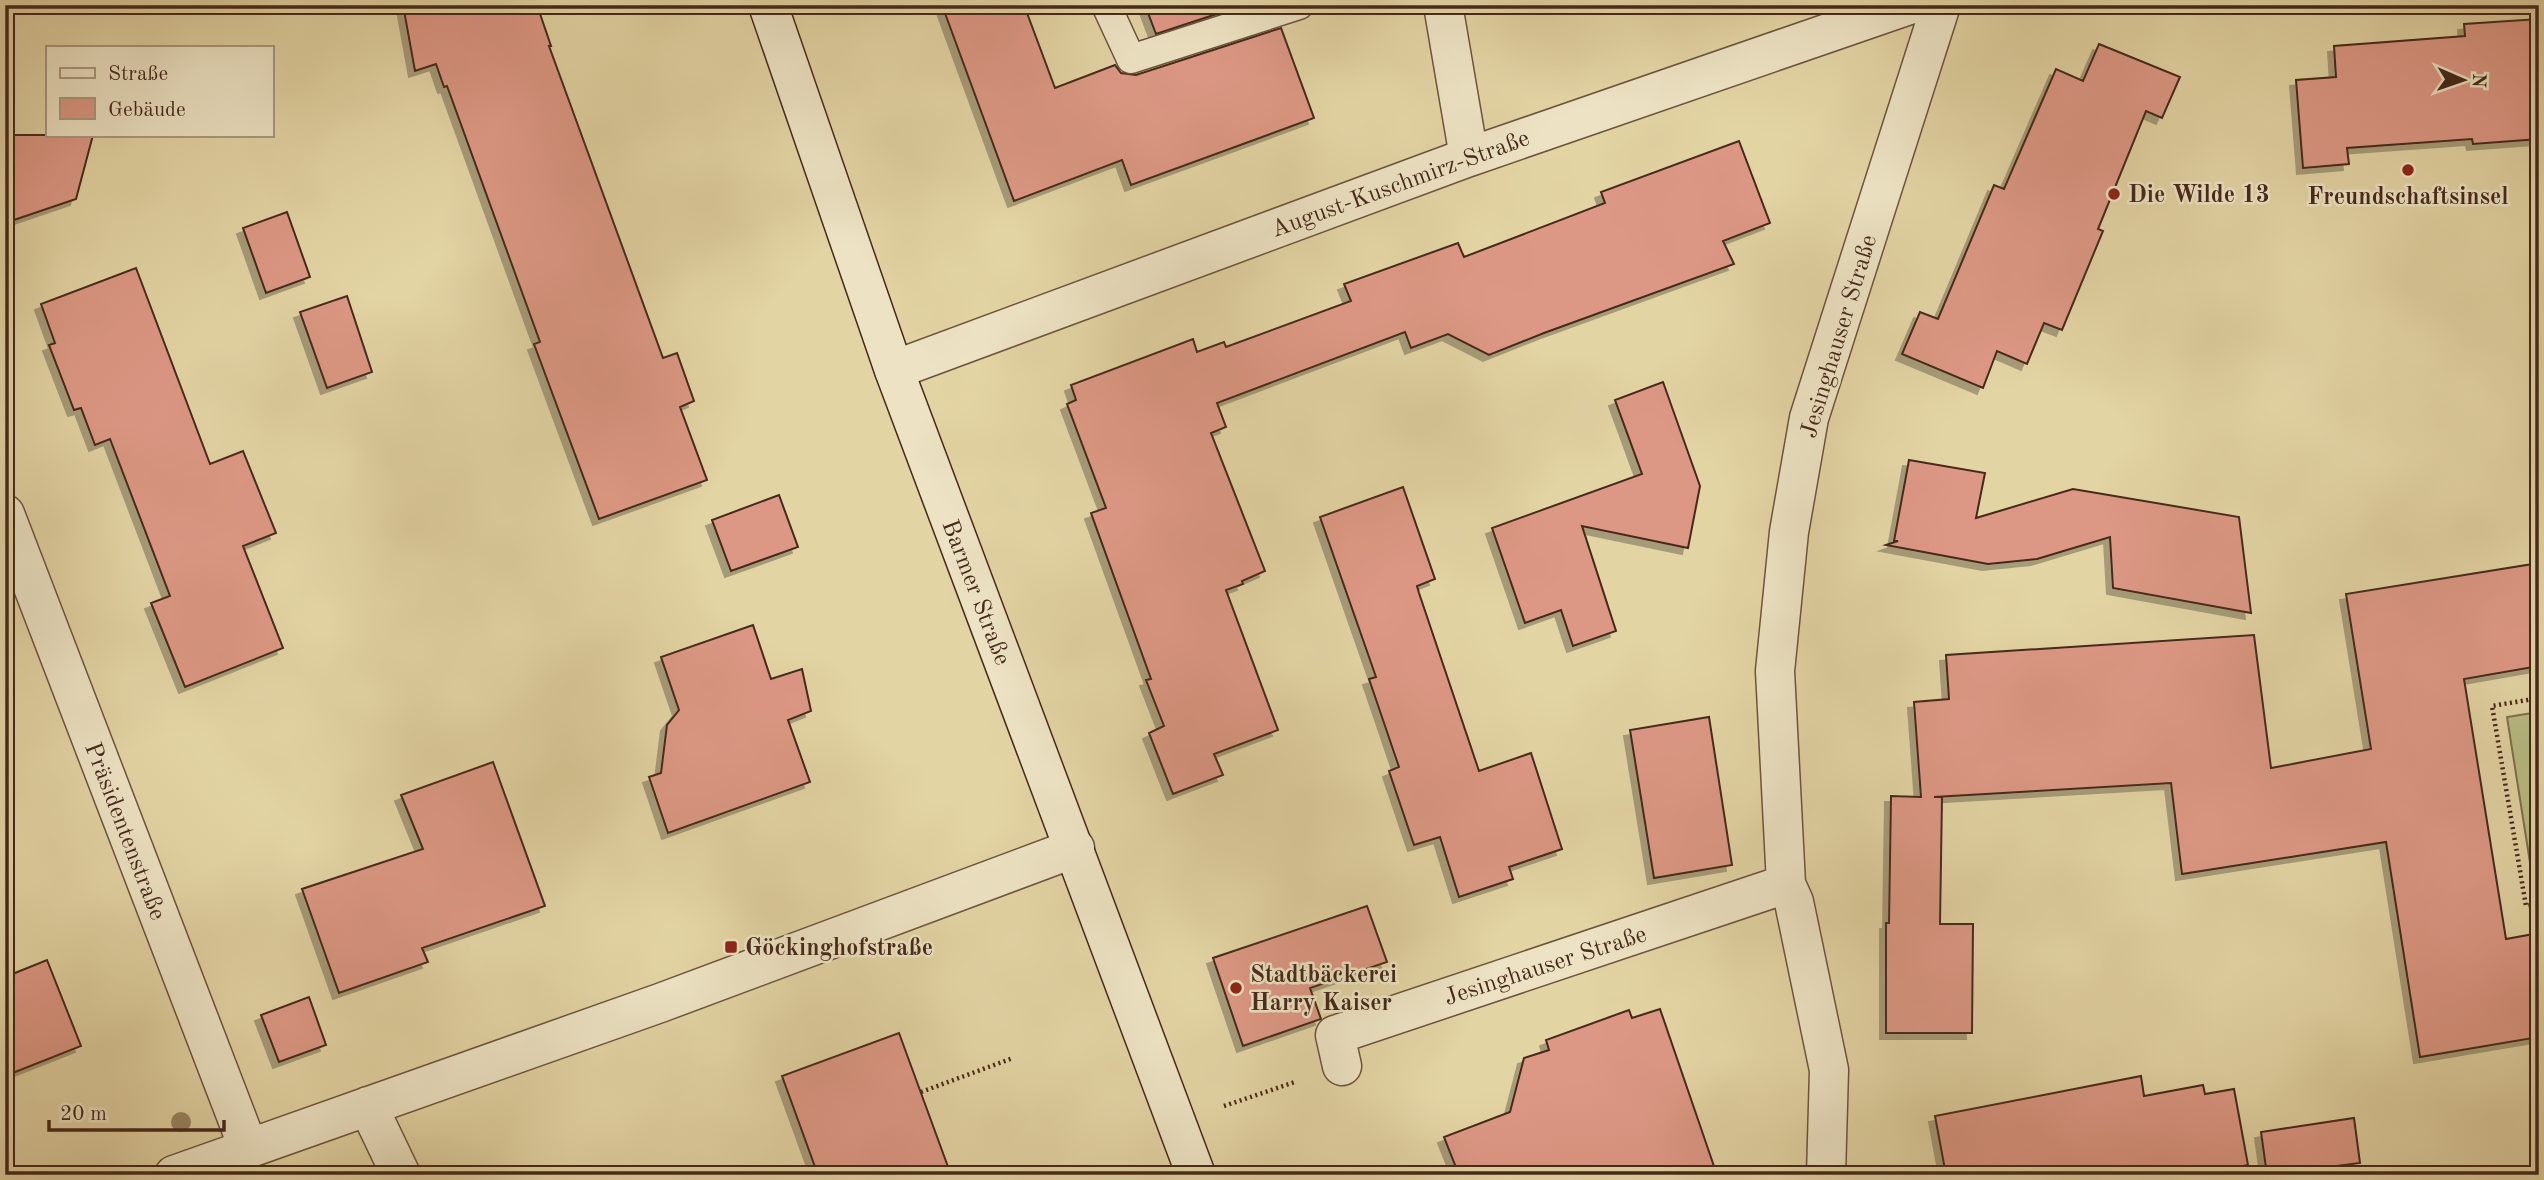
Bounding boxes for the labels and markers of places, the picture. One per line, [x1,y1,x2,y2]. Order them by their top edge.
marker: Freundschaftsinsel [2400,162,2416,178]
place label: Die Wilde 13 [2128,184,2270,208]
marker: Die Wilde 13 [2106,186,2122,202]
place label: Freundschaftsinsel [2307,186,2509,210]
place label: Göckinghofstraße [745,937,933,961]
marker: Göckinghofstraße [723,939,739,955]
place label: Stadtbäckerei Harry Kaiser [1250,964,1397,1016]
marker: Stadtbäckerei Harry Kaiser [1228,980,1244,996]

